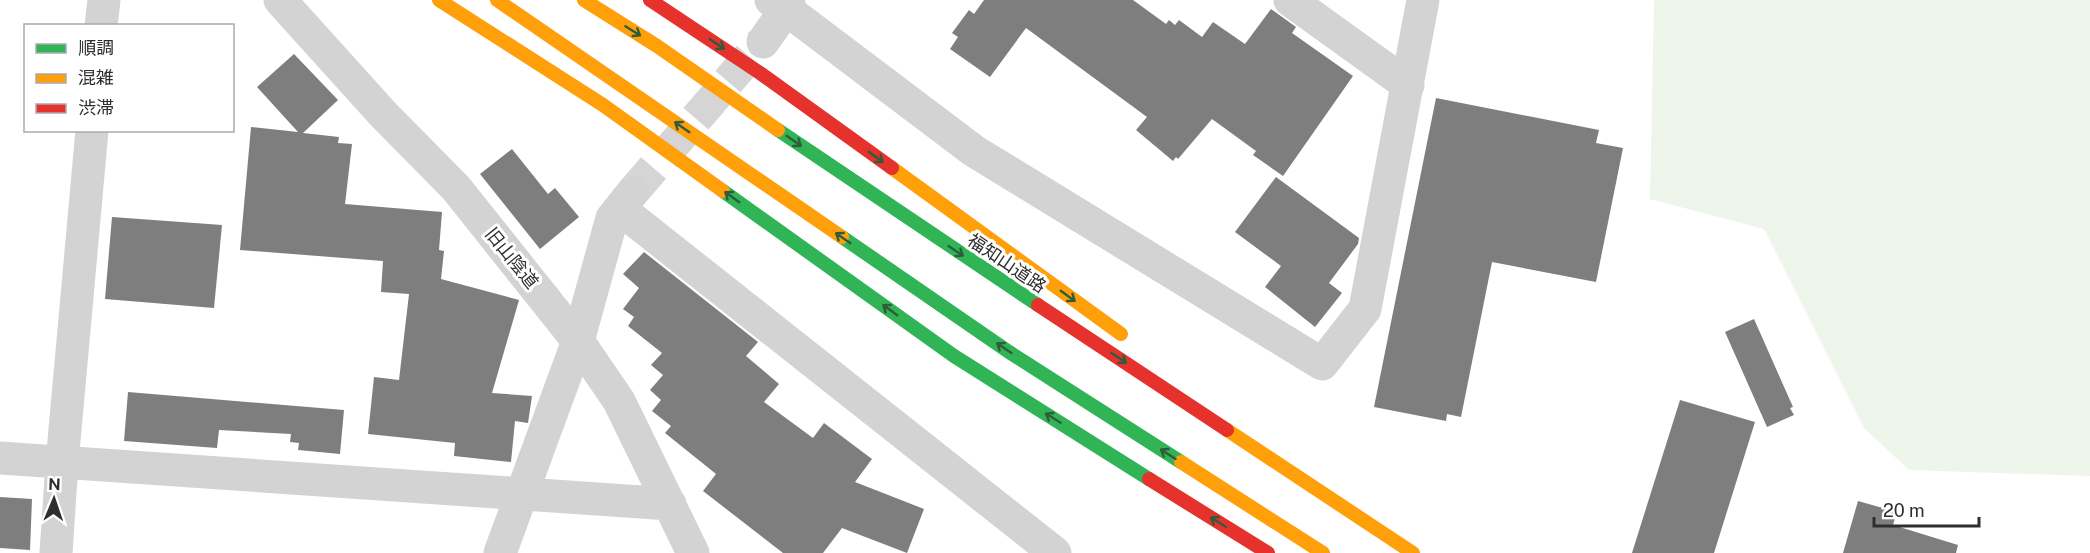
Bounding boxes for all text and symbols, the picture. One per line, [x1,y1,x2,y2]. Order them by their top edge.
legend [24,24,234,132]
one-way arrow [625,25,642,38]
text: 順調 [78,37,114,58]
one-way arrow [708,38,724,50]
text: 混雑 [78,67,114,88]
text: 渋滞 [78,97,114,118]
one-way arrow [675,121,691,133]
one-way arrow [786,135,802,147]
one-way arrow [867,150,883,163]
one-way arrow [724,191,741,203]
street label: 旧山陰道 [481,223,543,293]
street label: 福知山道路 [964,229,1050,297]
one-way arrow [835,232,852,244]
one-way arrow [947,245,964,257]
one-way arrow [1059,290,1075,302]
one-way arrow [883,304,899,317]
one-way arrow [995,342,1012,355]
one-way arrow [1110,352,1126,364]
one-way arrow [1045,412,1062,424]
one-way arrow [1160,447,1177,459]
north arrow [24,469,84,529]
text: N [48,475,61,494]
scale bar [1874,490,1979,528]
text: 20 m [1883,500,1925,521]
one-way arrow [1210,515,1227,527]

